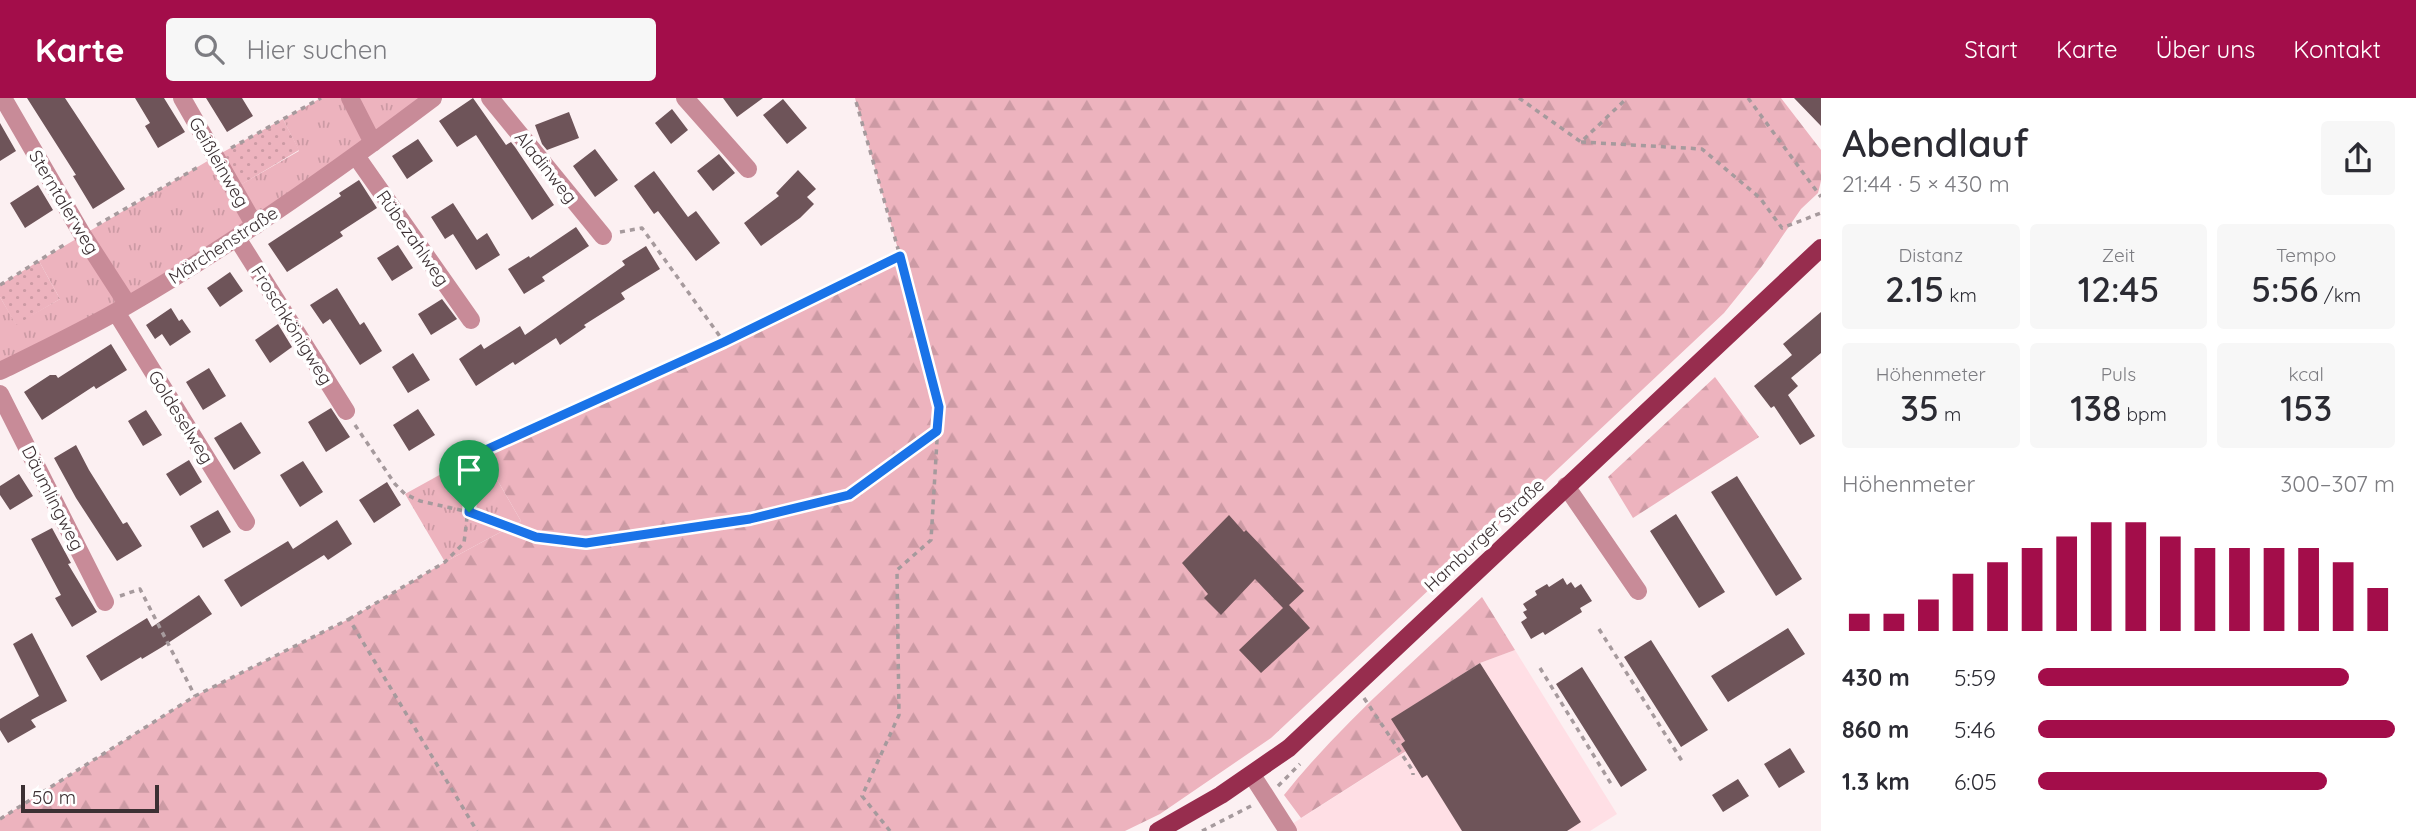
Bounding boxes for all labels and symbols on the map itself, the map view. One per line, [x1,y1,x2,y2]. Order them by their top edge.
street label: Geißleinweg [184,113,254,211]
street label: Aladinweg [510,126,582,208]
street label: Sterntalerweg [24,146,104,258]
street label: Rübezahlweg [372,186,454,290]
street label: Märchenstraße [164,201,282,289]
street label: Froschkönigweg [246,261,338,389]
street label: Goldeselweg [143,366,219,468]
pin [439,440,499,512]
street label: Däumlingweg [17,442,89,554]
street label: Hamburger Straße [1419,473,1549,597]
scale bar [21,782,159,814]

